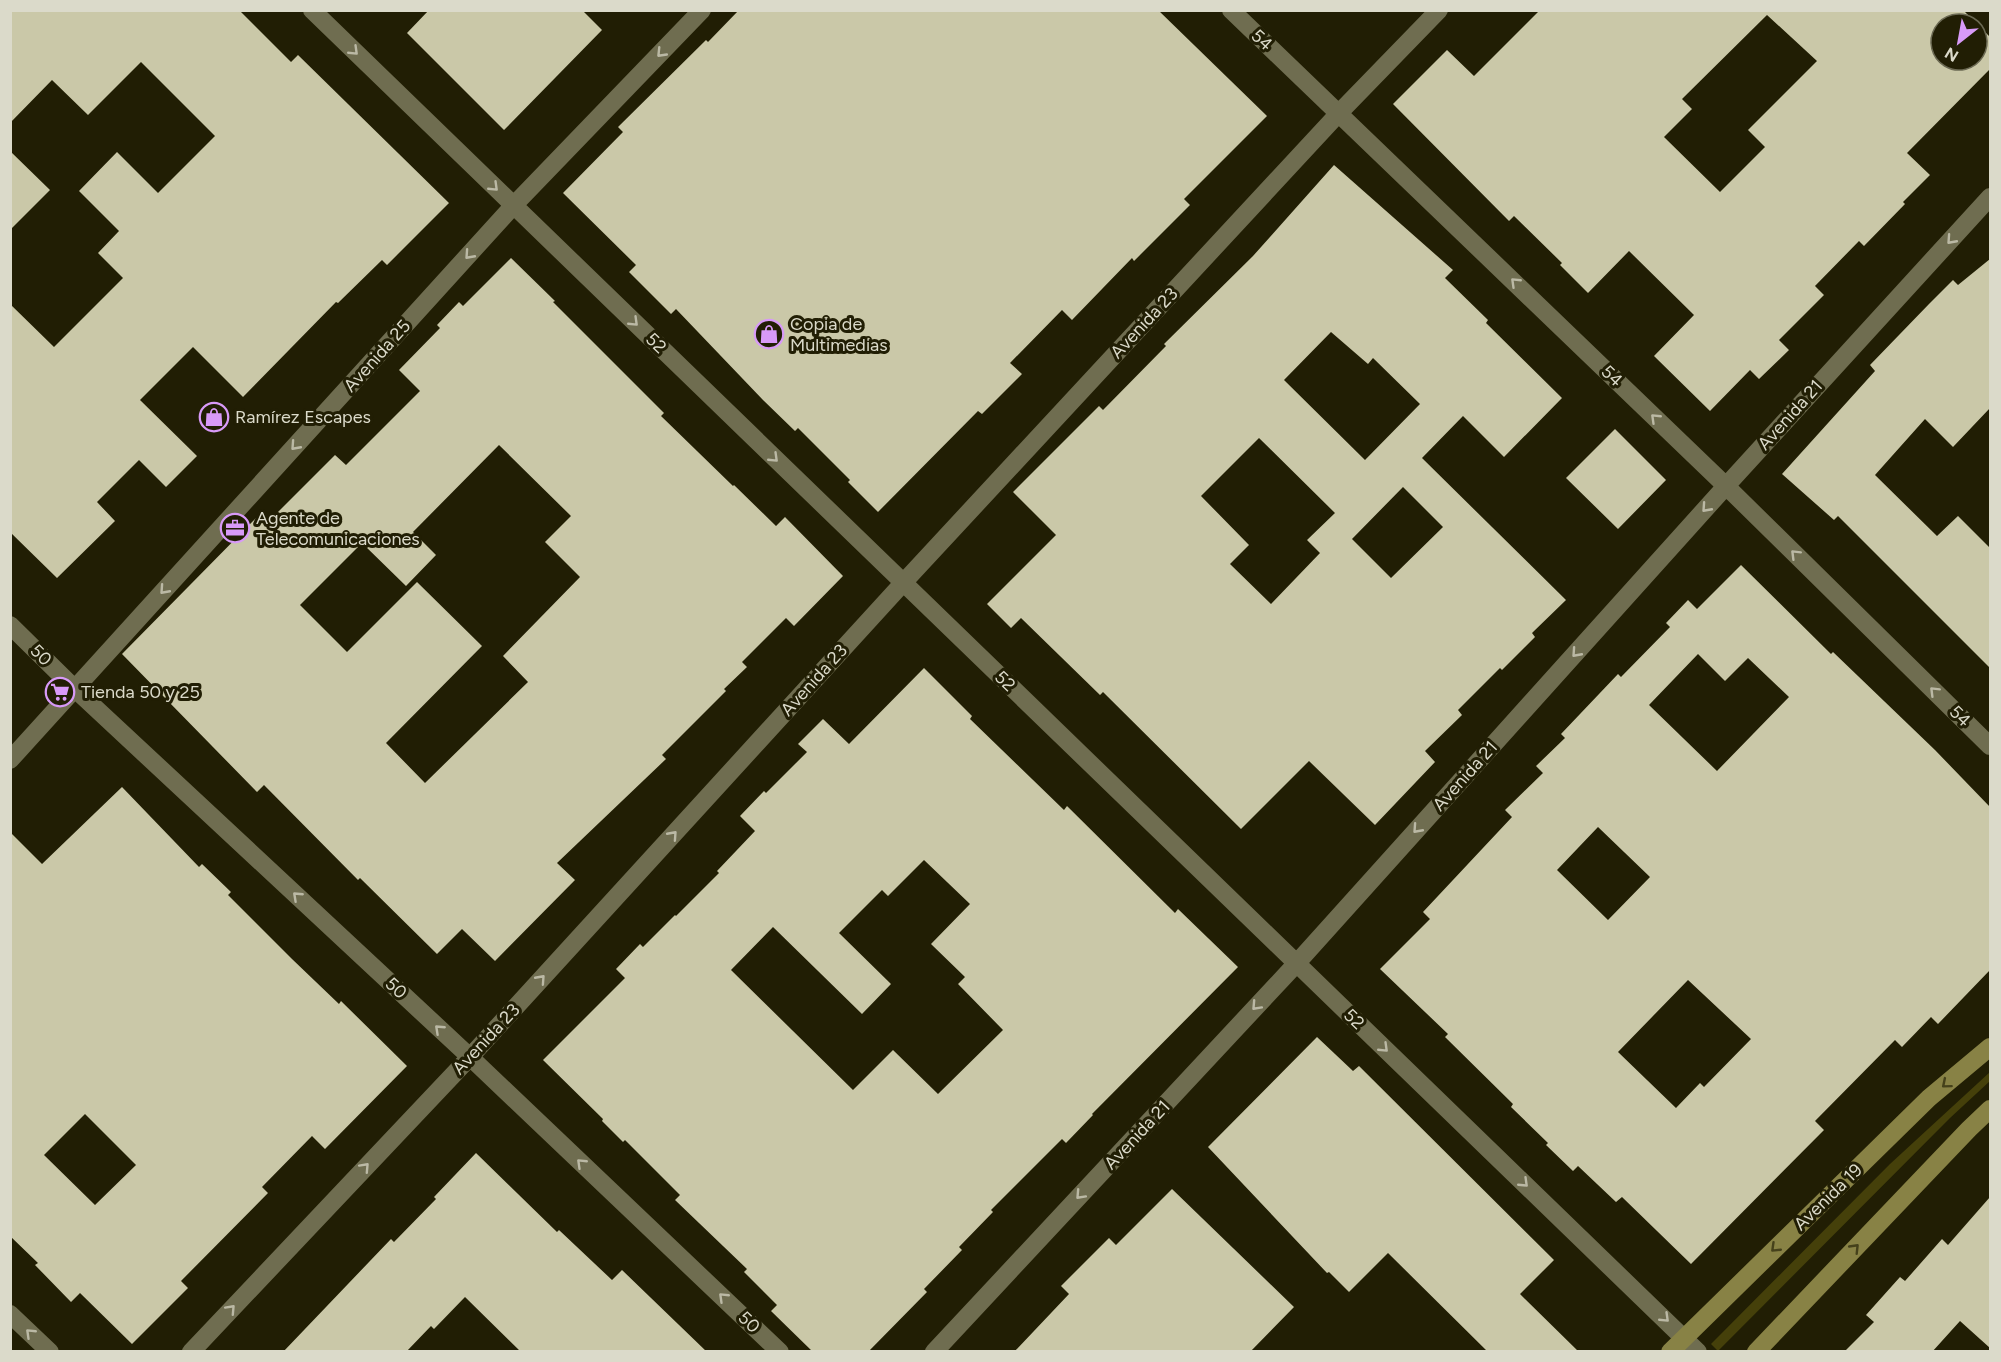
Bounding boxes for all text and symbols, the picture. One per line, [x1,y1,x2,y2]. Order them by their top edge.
north arrow [1929,12,1989,72]
street label: 54 [1247,25,1277,55]
text: N [1941,43,1962,66]
one-way arrow [346,44,357,55]
one-way arrow [657,46,668,56]
one-way arrow [487,180,498,191]
one-way arrow [1947,233,1958,243]
one-way arrow [465,248,476,259]
one-way arrow [1511,279,1522,290]
street label: Avenida 23 [1106,283,1182,363]
place label: Copia de Multimedias [790,313,888,356]
street label: Avenida 25 [339,315,415,397]
one-way arrow [627,315,638,326]
shop icon: Copia de Multimedias [753,318,785,350]
street label: 52 [641,328,671,358]
street label: 54 [1597,361,1627,391]
street label: Avenida 21 [1753,375,1827,455]
shop icon: Ramírez Escapes [198,401,230,433]
place label: Ramírez Escapes [235,406,371,428]
one-way arrow [1652,414,1663,425]
one-way arrow [292,439,303,450]
one-way arrow [768,451,778,462]
one-way arrow [1702,501,1713,511]
place label: Agente de Telecomunicaciones [256,507,420,550]
office icon: Agente de Telecomunicaciones [219,512,251,544]
one-way arrow [1791,550,1802,561]
one-way arrow [160,583,171,594]
street label: 50 [25,639,57,671]
street label: Avenida 23 [776,639,852,721]
one-way arrow [1572,646,1583,656]
street label: 52 [990,666,1020,696]
supermarket icon: Tienda 50 y 25 [44,676,76,708]
place label: Tienda 50 y 25 [81,681,200,703]
one-way arrow [1930,687,1941,698]
street label: 54 [1945,701,1975,731]
street label: Avenida 21 [1428,736,1502,816]
one-way arrow [1413,822,1424,833]
one-way arrow [666,831,677,842]
one-way arrow [293,892,304,903]
street label: 50 [380,972,412,1004]
one-way arrow [534,975,545,986]
street label: Avenida 23 [448,999,524,1079]
one-way arrow [1253,999,1264,1010]
street label: 52 [1339,1004,1369,1034]
one-way arrow [436,1025,447,1036]
one-way arrow [1377,1041,1387,1052]
one-way arrow [1942,1077,1953,1088]
street label: Avenida 21 [1099,1096,1175,1174]
one-way arrow [578,1159,589,1170]
street label: Avenida 19 [1789,1159,1867,1235]
one-way arrow [358,1164,369,1175]
one-way arrow [1518,1176,1528,1187]
one-way arrow [1076,1188,1087,1199]
one-way arrow [1771,1241,1782,1252]
one-way arrow [1848,1245,1859,1255]
one-way arrow [719,1293,729,1304]
one-way arrow [224,1305,235,1316]
street label: 50 [733,1306,765,1338]
one-way arrow [1657,1311,1668,1322]
one-way arrow [27,1329,38,1340]

